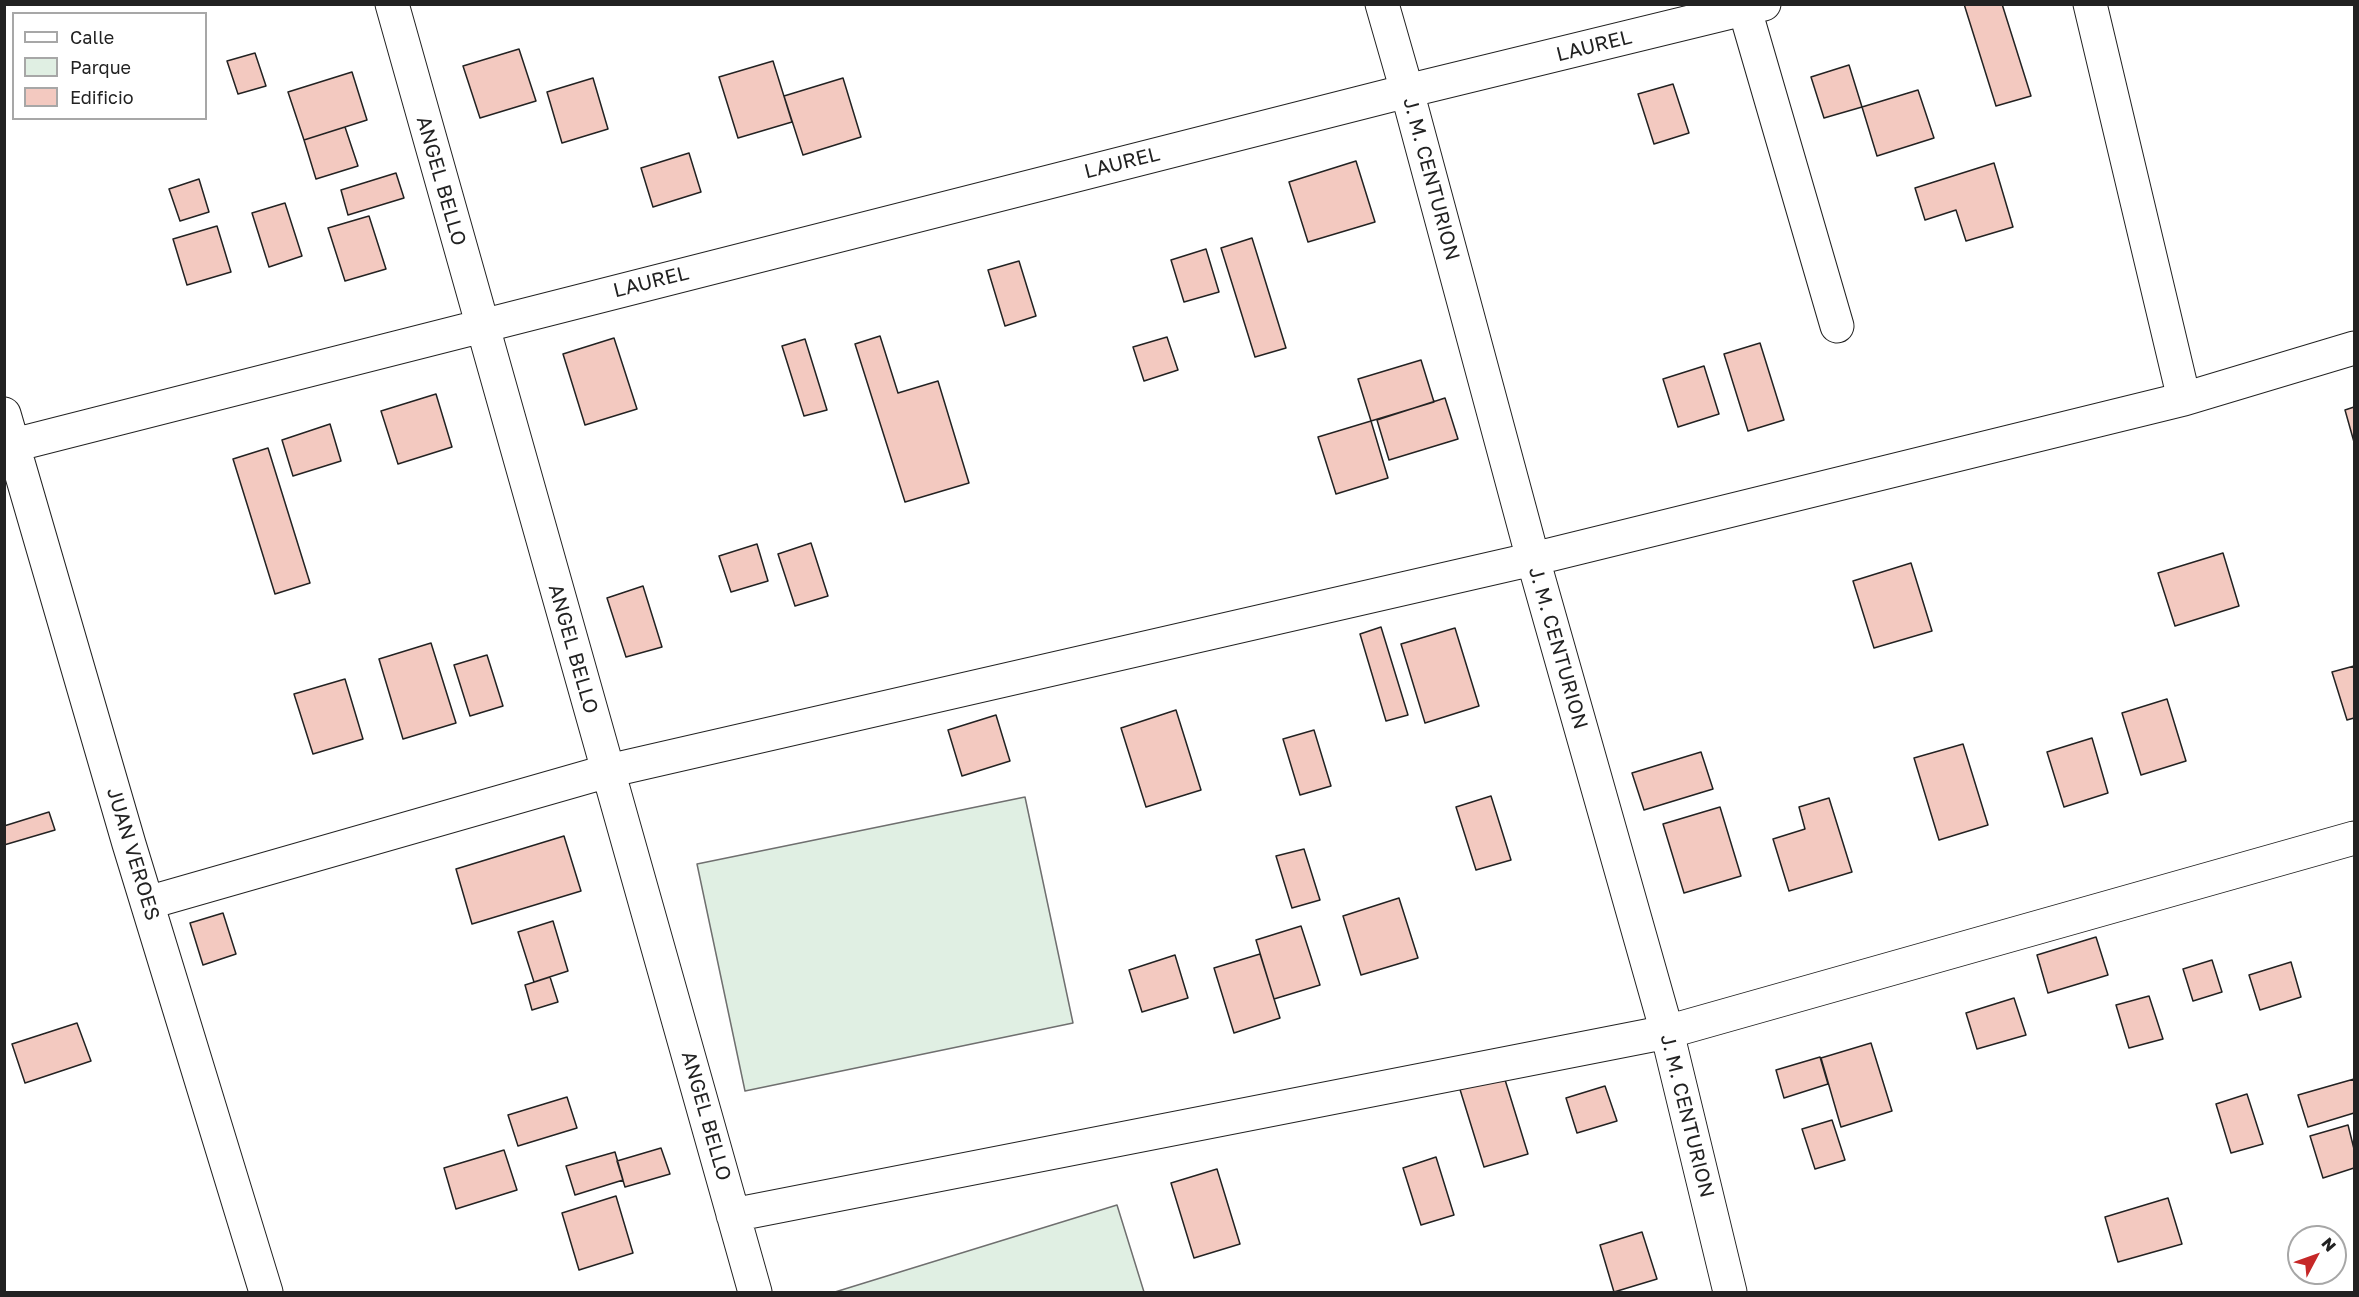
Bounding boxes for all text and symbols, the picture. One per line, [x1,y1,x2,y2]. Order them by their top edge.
legend [12,12,207,120]
street label: LAUREL [1554,25,1634,67]
text: Calle [70,26,114,48]
text: Parque [70,56,131,78]
text: Edificio [70,86,134,108]
street label: J. M. CENTURION [1398,95,1464,263]
street label: ANGEL BELLO [411,113,471,249]
street label: LAUREL [1082,142,1162,184]
street label: LAUREL [611,261,691,303]
street label: J. M. CENTURION [1523,564,1593,732]
street label: ANGEL BELLO [543,581,603,717]
street label: JUAN VEROES [101,785,165,923]
street label: J. M. CENTURION [1655,1032,1719,1200]
street label: ANGEL BELLO [676,1048,736,1184]
north arrow [2287,1225,2347,1285]
text: N [2318,1233,2341,1256]

